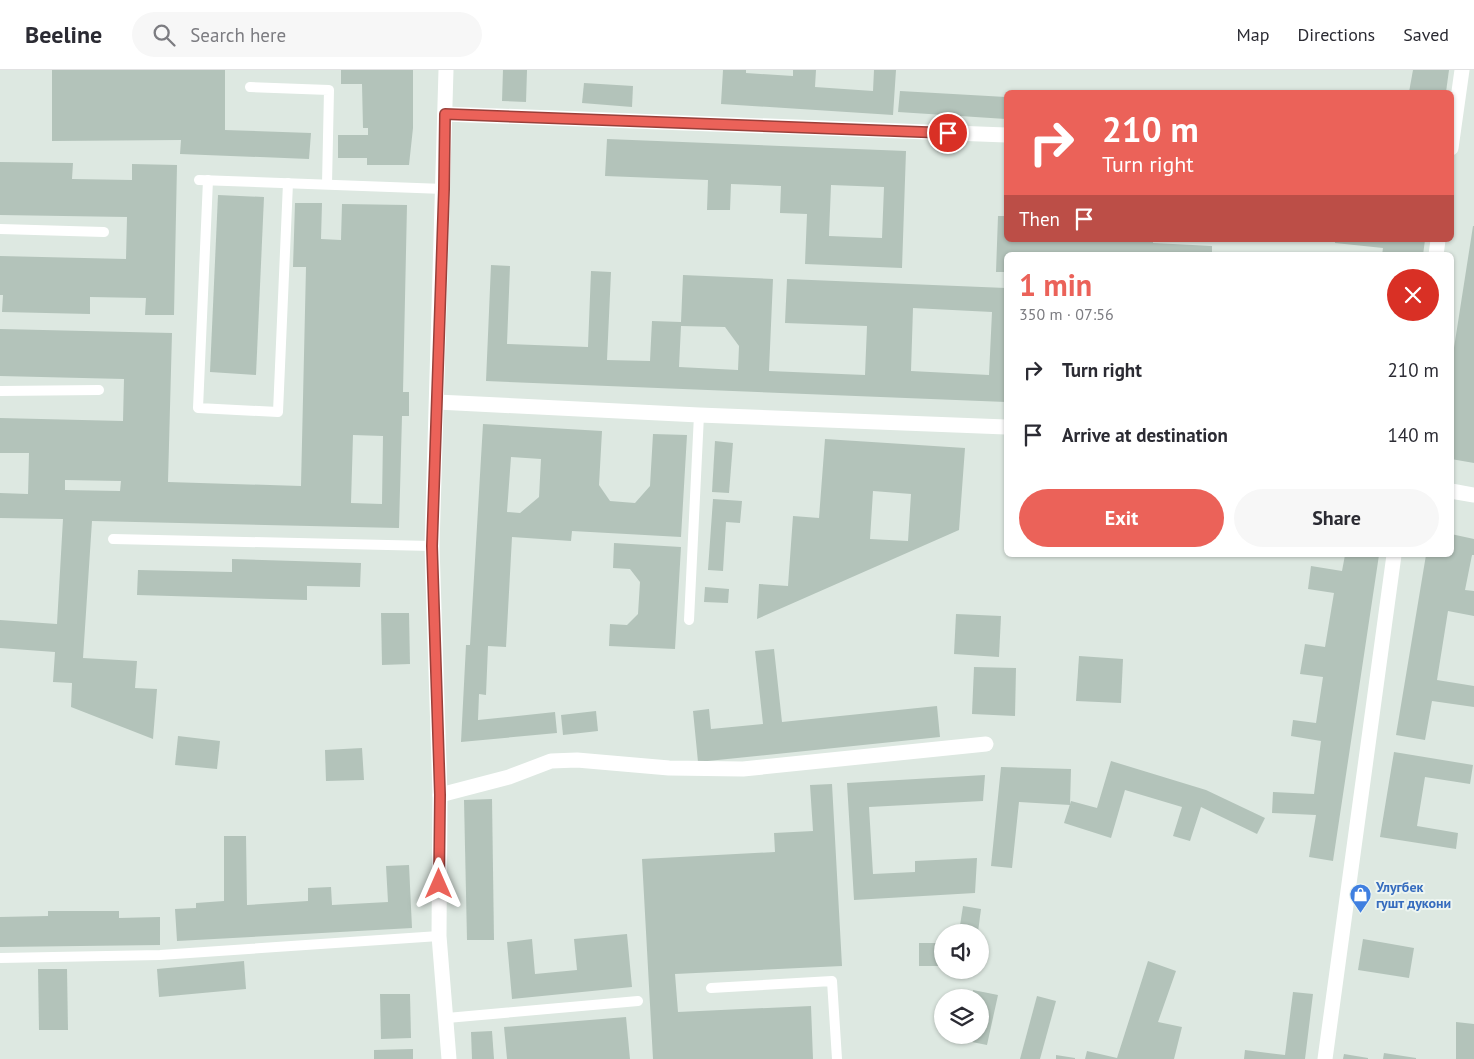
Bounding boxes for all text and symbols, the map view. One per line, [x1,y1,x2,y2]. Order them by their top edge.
search box [132,12,482,57]
text: Beeline [25,19,102,50]
icon: search [150,21,178,49]
text: Search here [190,23,286,47]
text: Map [1237,23,1269,46]
text: Directions [1297,23,1375,46]
text: Saved [1403,23,1449,46]
text: 210 m [1102,106,1199,152]
icon: right [1019,110,1084,175]
pin [927,112,969,154]
icon: arrive [934,119,962,147]
text: Turn right [1102,150,1194,178]
icon: arrive [1070,205,1098,233]
text: Then [1019,207,1060,231]
text: 1 min [1019,265,1092,304]
button: close [1387,269,1439,321]
text: 350 m · 07:56 [1019,304,1114,324]
icon: right [1019,356,1047,384]
text: Turn right [1062,358,1142,382]
text: 210 m [1387,358,1439,382]
icon: arrive [1019,421,1047,449]
text: Arrive at destination [1062,423,1228,447]
text: 140 m [1387,423,1439,447]
button: Exit [1019,489,1224,547]
button: Share [1234,489,1439,547]
position arrow [412,857,464,909]
place label: Улугбек гушт дукони [1375,878,1451,912]
shop icon: Улугбек гушт дукони [1348,883,1372,914]
map controls [934,924,989,1044]
button: sound [934,924,989,979]
button: layers [934,989,989,1044]

